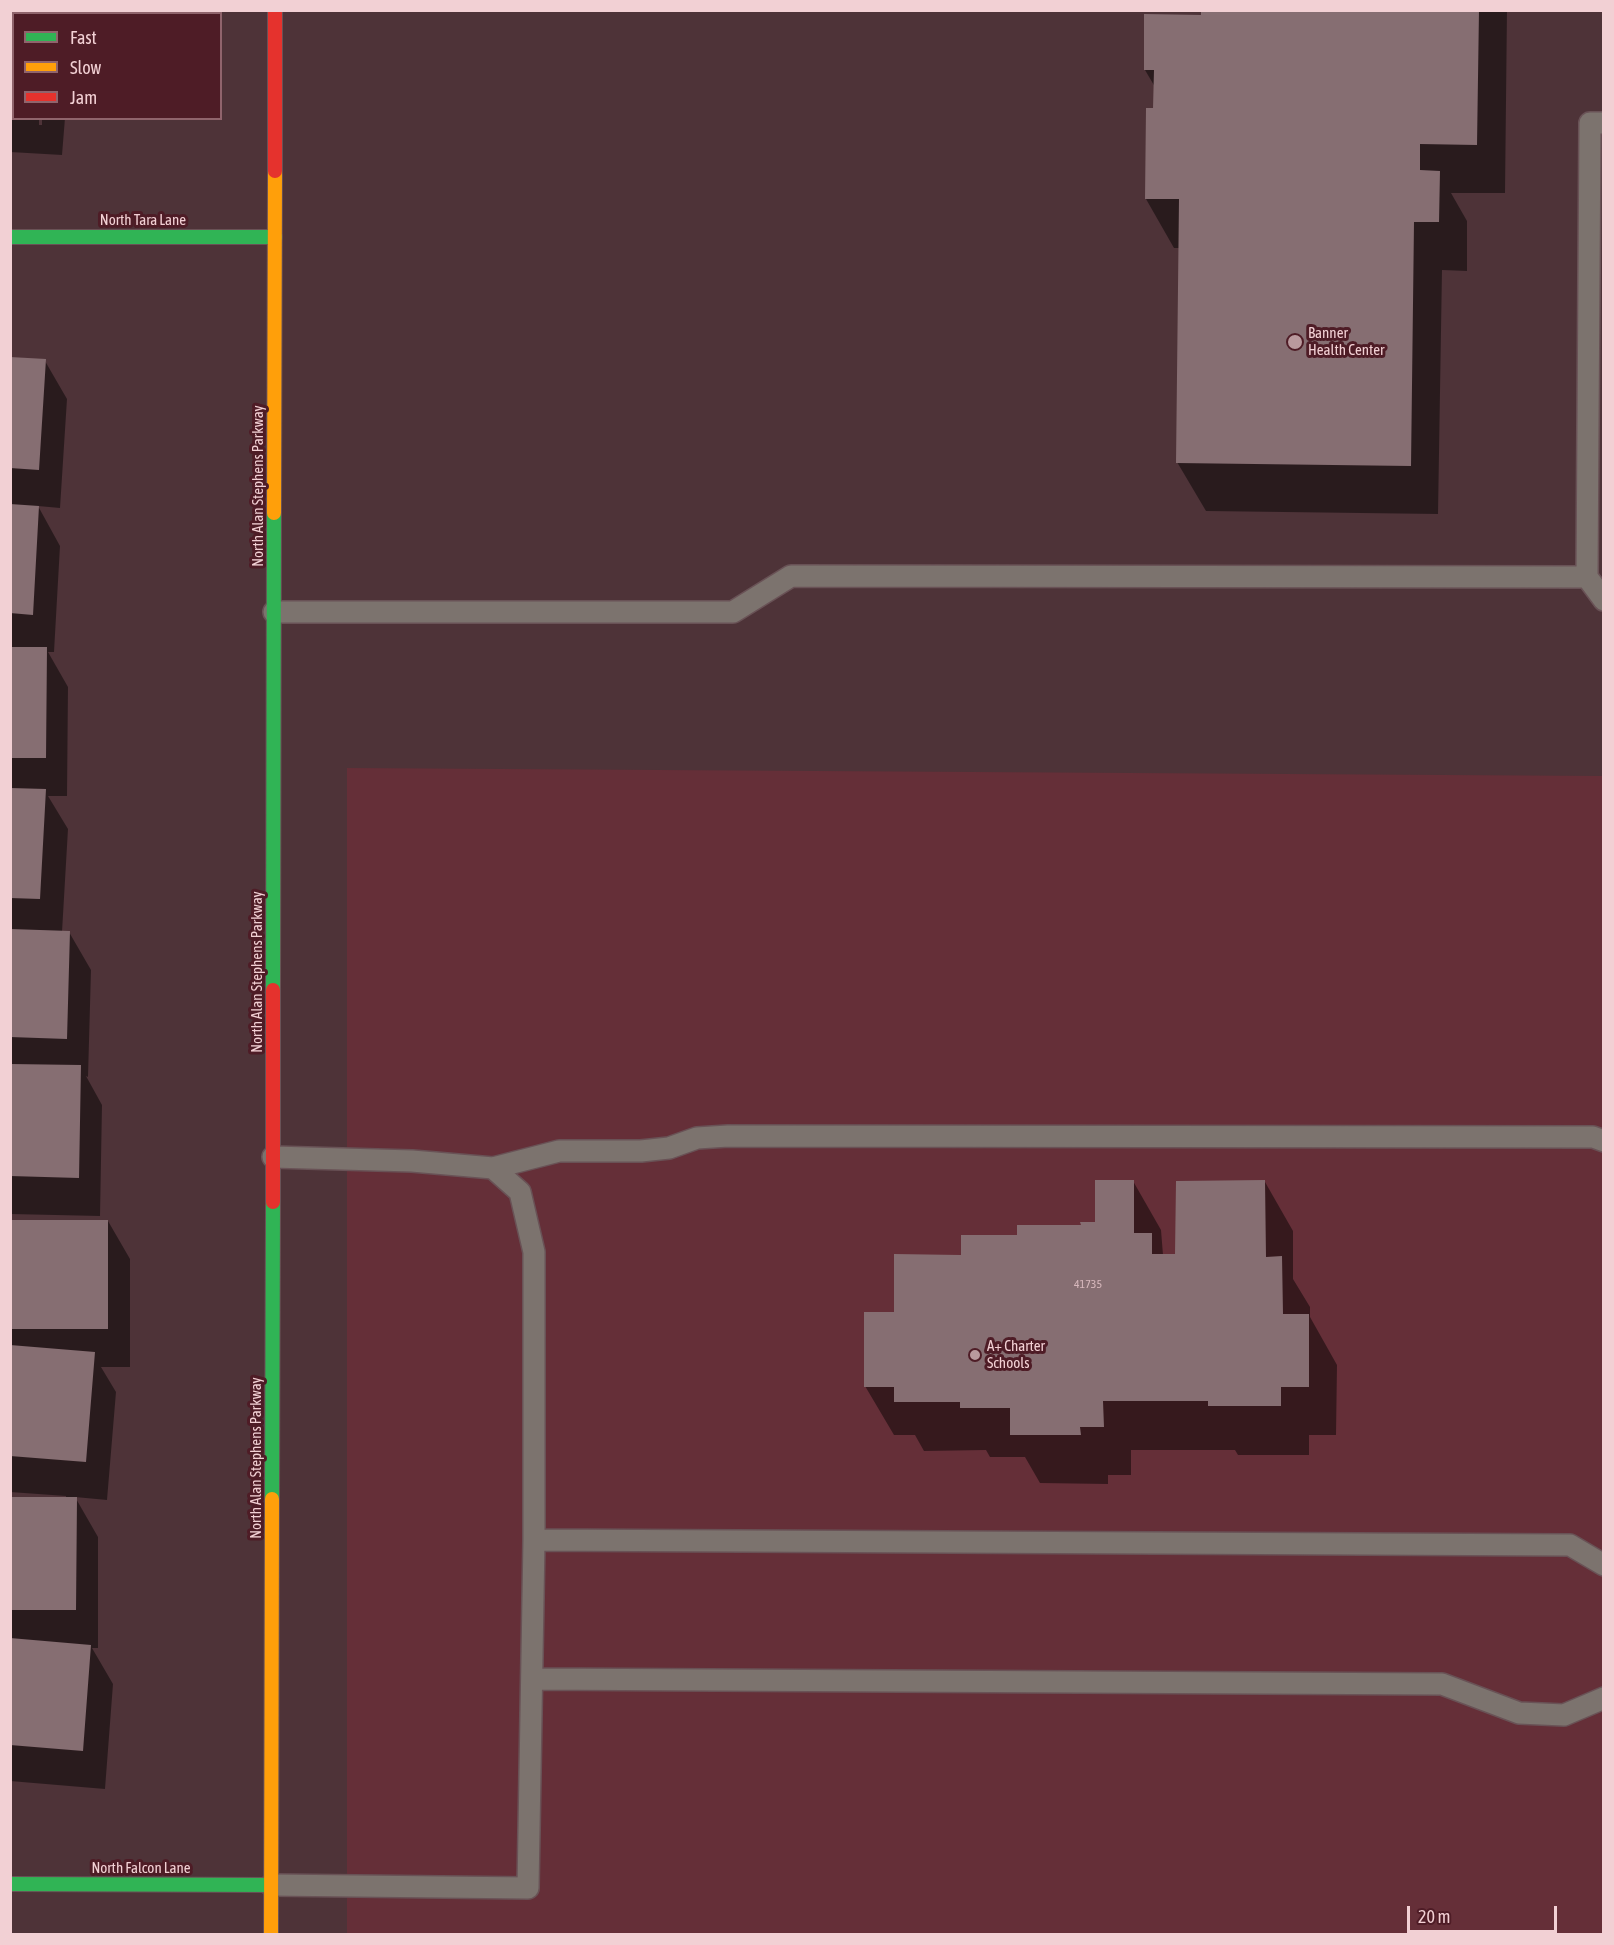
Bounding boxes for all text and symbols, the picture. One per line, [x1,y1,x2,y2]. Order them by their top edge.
legend [12,12,222,120]
text: Fast [70,27,97,48]
text: Slow [70,57,101,78]
text: Jam [70,87,97,108]
street label: North Tara Lane [100,211,186,229]
place label: Banner Health Center [1308,324,1384,359]
marker: Banner Health Center [1286,333,1304,351]
street label: North Alan Stephens Parkway [249,405,267,567]
street label: North Alan Stephens Parkway [248,891,266,1053]
house number: 41735 [1074,1277,1102,1291]
place label: A+ Charter Schools [987,1337,1045,1372]
marker: A+ Charter Schools [968,1348,982,1362]
street label: North Alan Stephens Parkway [247,1377,265,1539]
street label: North Falcon Lane [91,1859,191,1877]
scale bar [1410,1894,1560,1932]
text: 20 m [1418,1906,1450,1927]

